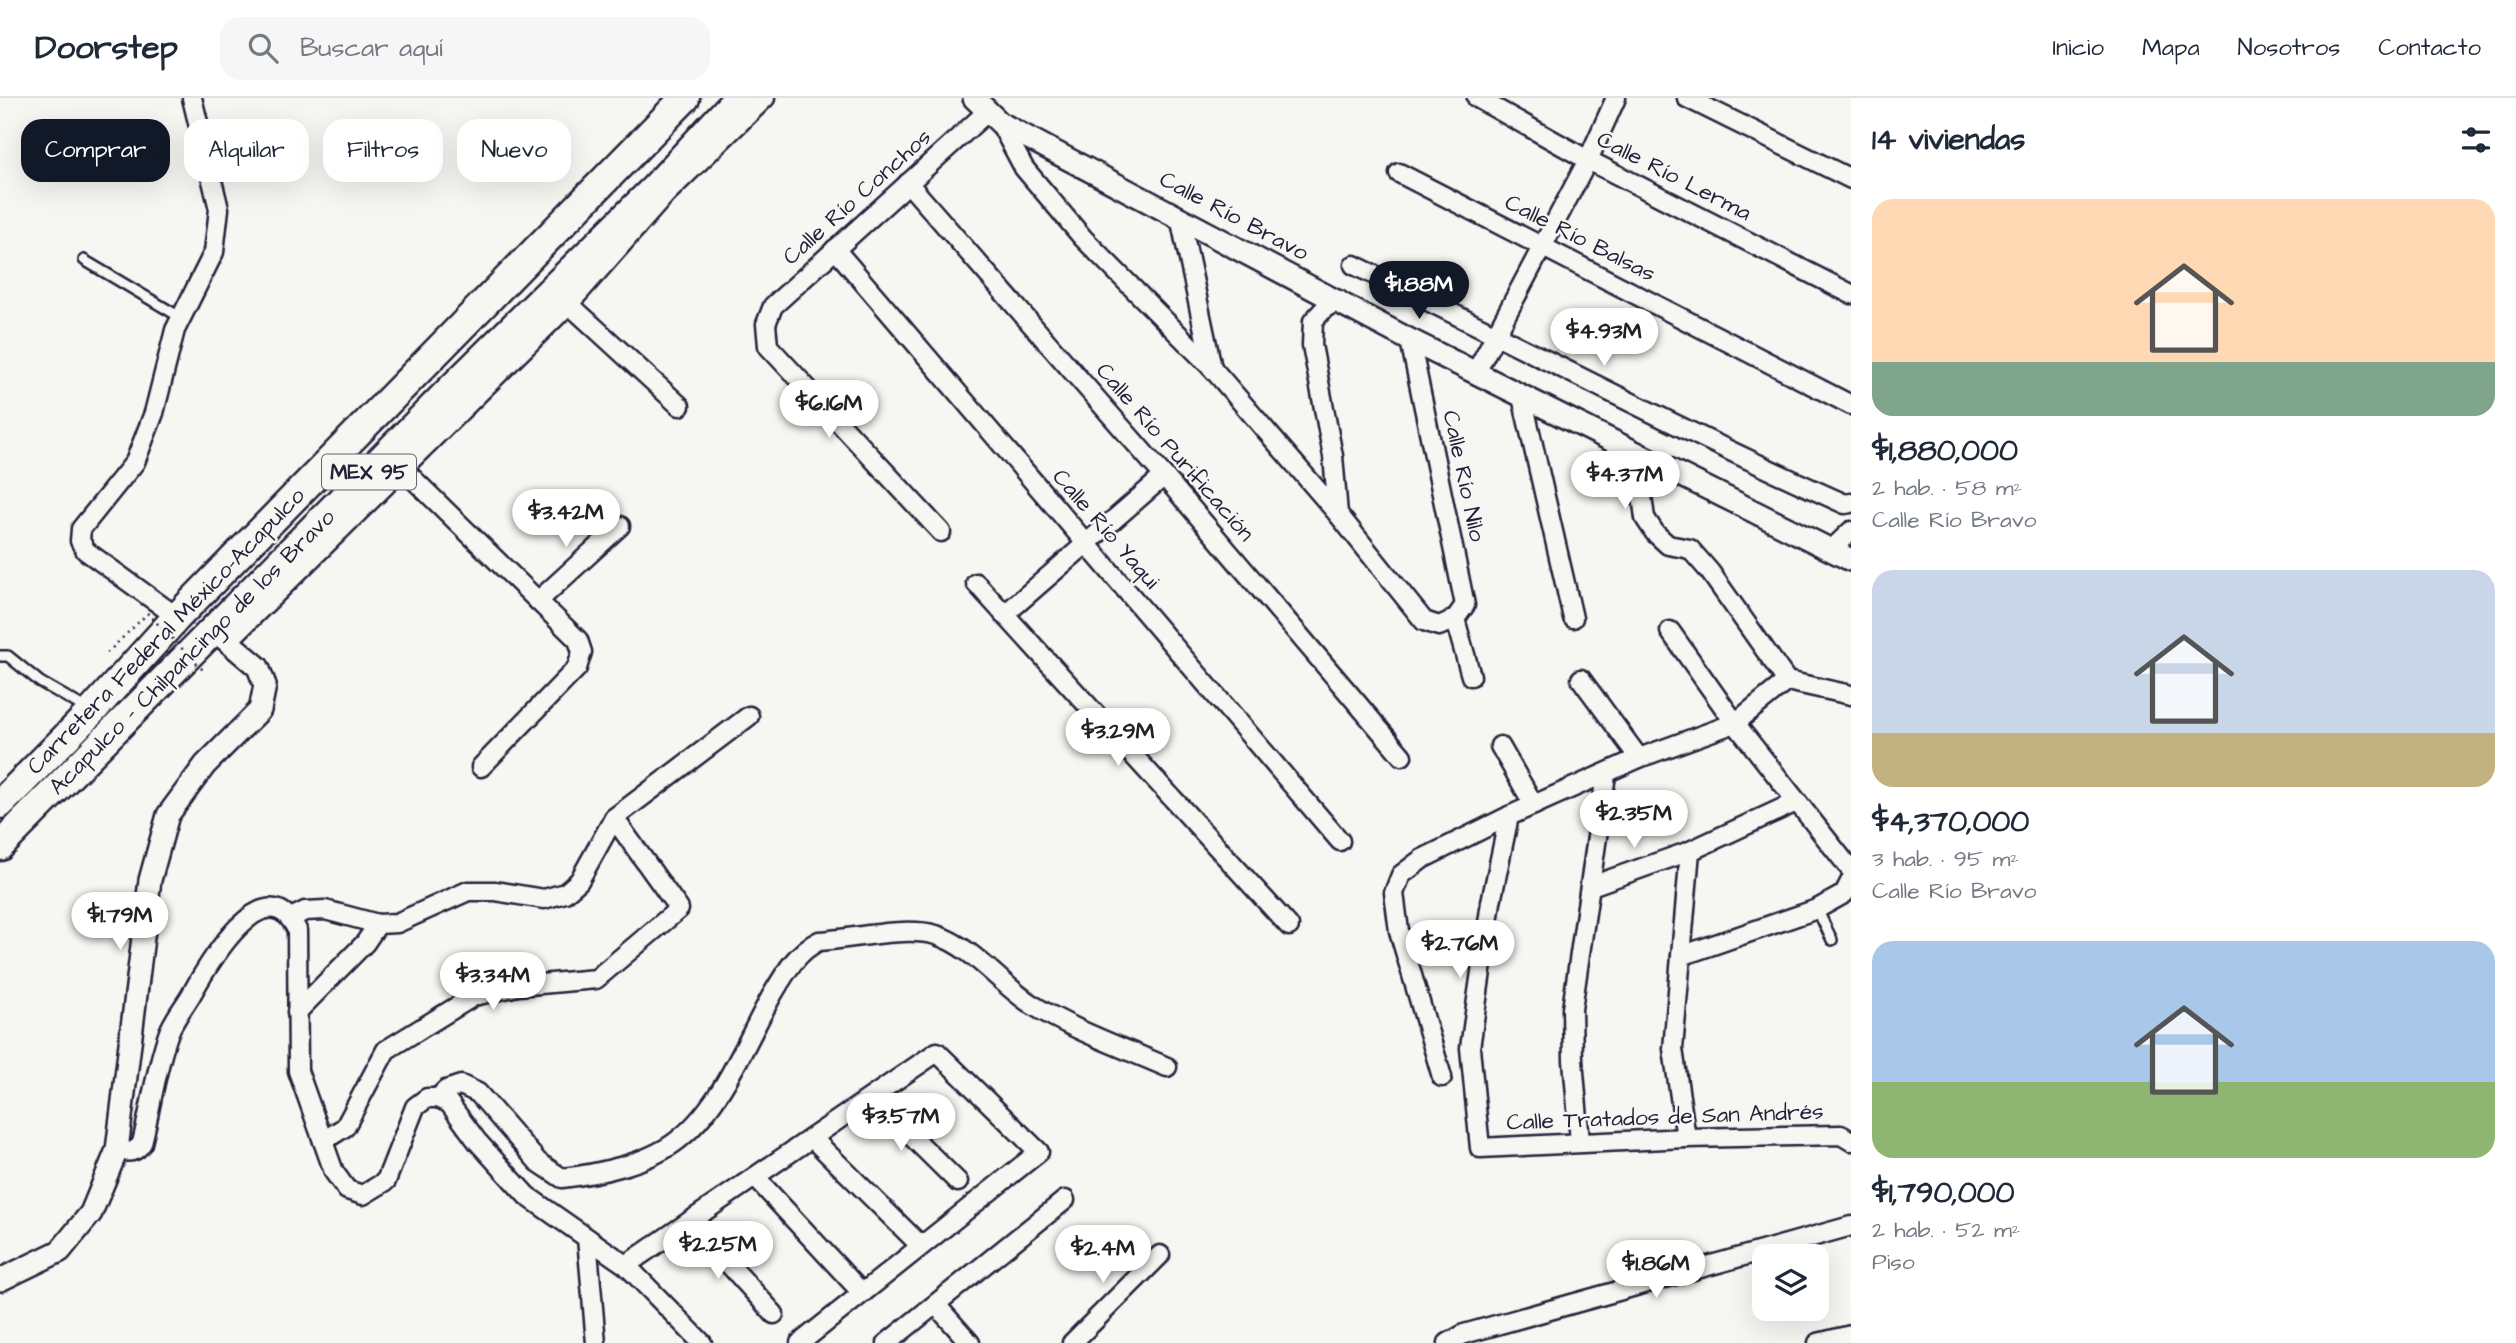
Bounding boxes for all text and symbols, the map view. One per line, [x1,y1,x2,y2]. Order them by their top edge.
search box [220,17,710,80]
text: Doorstep [35,25,178,71]
icon: search [244,29,282,67]
text: Buscar aquí [300,30,443,66]
text: Inicio [2052,31,2104,65]
text: Mapa [2142,31,2200,65]
text: Nosotros [2238,31,2340,65]
text: Contacto [2378,31,2481,65]
chip: Comprar [21,119,170,182]
chip: Alquilar [184,119,309,182]
chip: Filtros [323,119,443,182]
chip: Nuevo [457,119,571,182]
text: 14 viviendas [1872,119,2025,161]
icon: filters [2457,121,2495,159]
street label: Calle Río Conchos [776,122,938,272]
street label: Calle Río Lerma [1591,123,1757,229]
street label: Calle Río Bravo [1154,163,1314,269]
street label: Calle Río Balsas [1499,186,1661,290]
icon: home [2121,245,2247,371]
pin: $1.88M [1362,262,1476,321]
text: $1.88M [1385,268,1453,300]
pin: $4.93M [1547,308,1661,368]
text: $4.93M [1566,315,1642,347]
street label: Calle Río Purificación [1088,356,1262,548]
pin: $6.16M [772,380,886,440]
text: $6.16M [796,387,862,419]
street label: Calle Río Nilo [1434,407,1494,545]
text: $1,880,000 [1872,430,2018,472]
pin: $4.37M [1568,452,1682,511]
road number: MEX 95 [322,454,416,490]
text: $4.37M [1587,458,1663,490]
street label: Calle Río Yaqui [1045,462,1168,596]
text: 2 hab. · 58 m² [1872,472,2022,504]
street label: Carretera Federal México-Acapulco [20,480,312,782]
pin: $3.42M [509,490,623,549]
text: $3.42M [528,496,604,528]
street label: Acapulco - Chilpancingo de los Bravo [42,502,343,803]
text: Calle Río Bravo [1872,504,2037,536]
icon: home [2121,616,2247,742]
pin: $3.29M [1061,708,1175,768]
text: $3.29M [1081,715,1155,747]
pin: $2.35M [1577,790,1691,850]
text: $2.35M [1596,797,1672,829]
text: $4,370,000 [1872,801,2029,843]
text: 3 hab. · 95 m² [1872,843,2019,875]
text: Calle Río Bravo [1872,875,2037,907]
pin: $1.79M [63,892,177,952]
text: $1.79M [87,899,153,931]
pin: $2.76M [1403,920,1517,980]
text: $2.76M [1422,927,1498,959]
pin: $3.34M [436,953,550,1012]
text: $3.34M [456,959,530,991]
icon: home [2121,987,2247,1113]
pin: $3.57M [844,1094,958,1153]
street label: Calle Tratados de San Andrés [1506,1095,1824,1139]
text: $3.57M [862,1100,940,1132]
text: $1,790,000 [1872,1172,2014,1214]
text: 2 hab. · 52 m² [1872,1214,2020,1246]
pin: $2.25M [661,1222,775,1281]
pin: $2.4M [1054,1226,1152,1285]
text: $2.25M [679,1228,757,1260]
text: $2.4M [1071,1232,1135,1264]
pin: $1.86M [1599,1240,1713,1300]
map controls [1752,1244,1829,1321]
button: layers [1752,1244,1829,1321]
text: Piso [1872,1246,1915,1278]
text: $1.86M [1622,1247,1690,1279]

